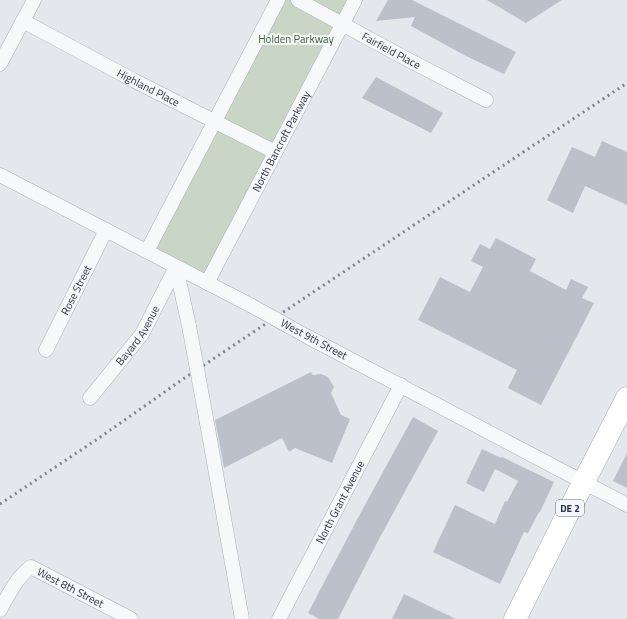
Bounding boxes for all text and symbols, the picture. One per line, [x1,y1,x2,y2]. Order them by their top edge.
street label: Fairfield Place [359,28,424,73]
park label: Holden Parkway [258,31,334,47]
street label: Highland Place [114,65,183,111]
street label: North Bancroft Parkway [248,87,314,195]
street label: Rose Street [57,262,95,318]
street label: Bayard Avenue [112,302,163,369]
street label: West 9th Street [278,315,350,363]
street label: North Grant Avenue [312,457,369,546]
road number: DE 2 [556,500,584,516]
street label: West 8th Street [34,564,107,612]

